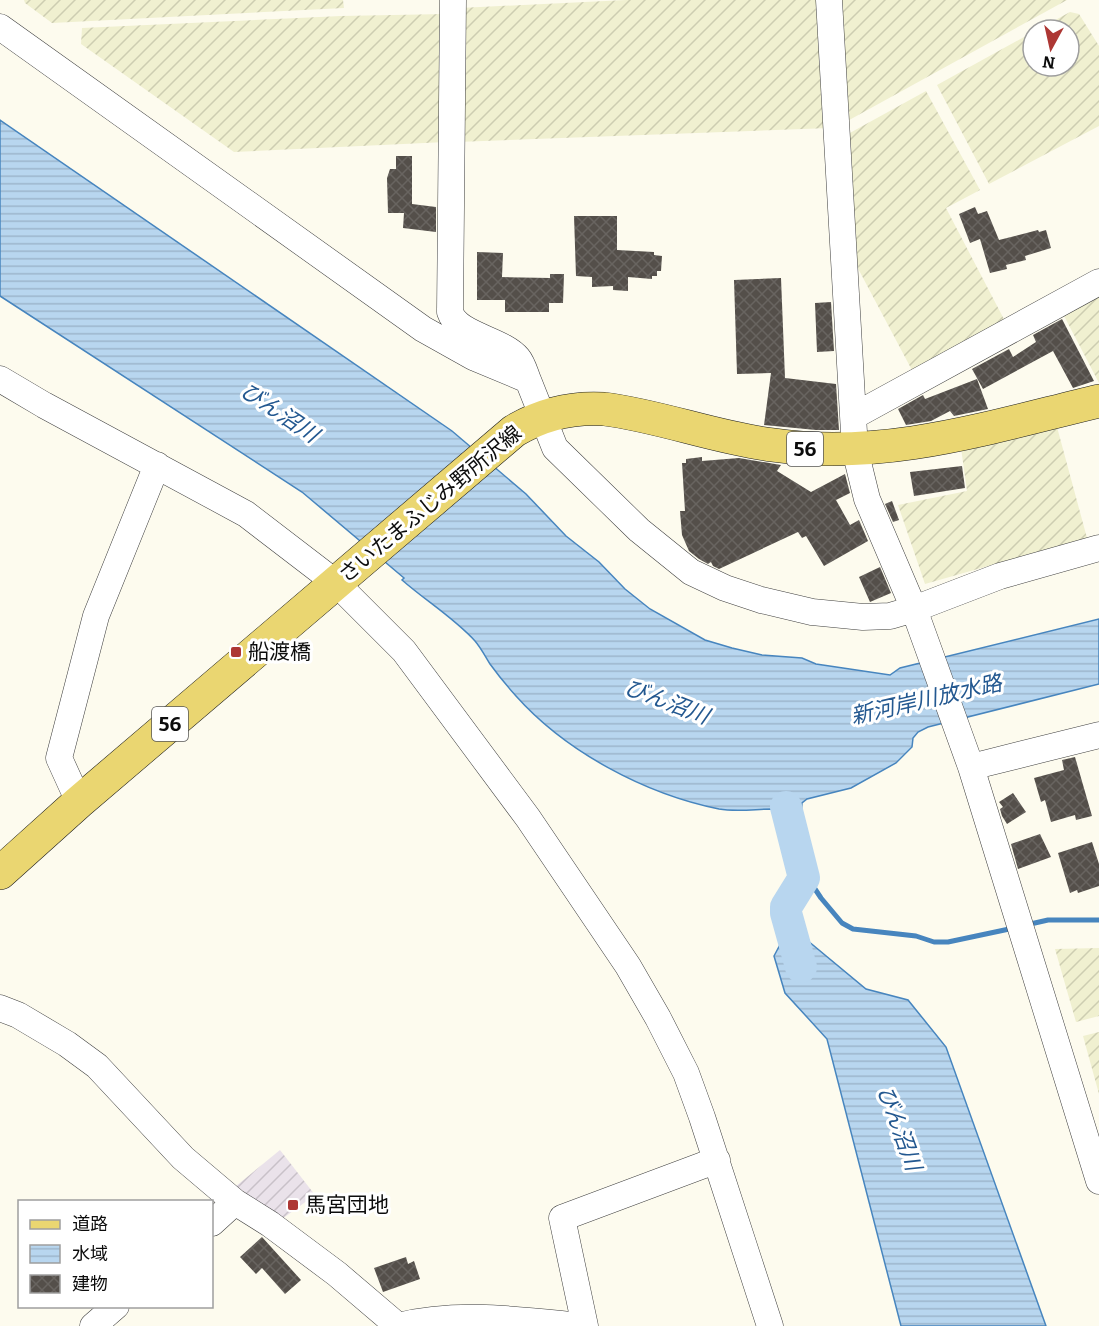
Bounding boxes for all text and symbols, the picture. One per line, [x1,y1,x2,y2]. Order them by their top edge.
north arrow [1021,18,1081,78]
text: N [1042,52,1056,73]
water label: びん沼川 [236,377,325,449]
street label: さいたまふじみ野所沢線 [333,420,527,588]
road number: 56 [787,432,823,466]
place label: 船渡橋 [248,639,311,665]
marker: 船渡橋 [229,645,243,659]
water label: 新河岸川放水路 [848,669,1006,730]
water label: びん沼川 [621,673,715,731]
road number: 56 [152,707,188,741]
water label: びん沼川 [872,1082,928,1176]
place label: 馬宮団地 [305,1192,389,1218]
marker: 馬宮団地 [286,1198,300,1212]
legend [18,1200,213,1308]
text: 道路 [72,1213,108,1235]
text: 水域 [72,1243,108,1265]
text: 建物 [72,1273,108,1295]

